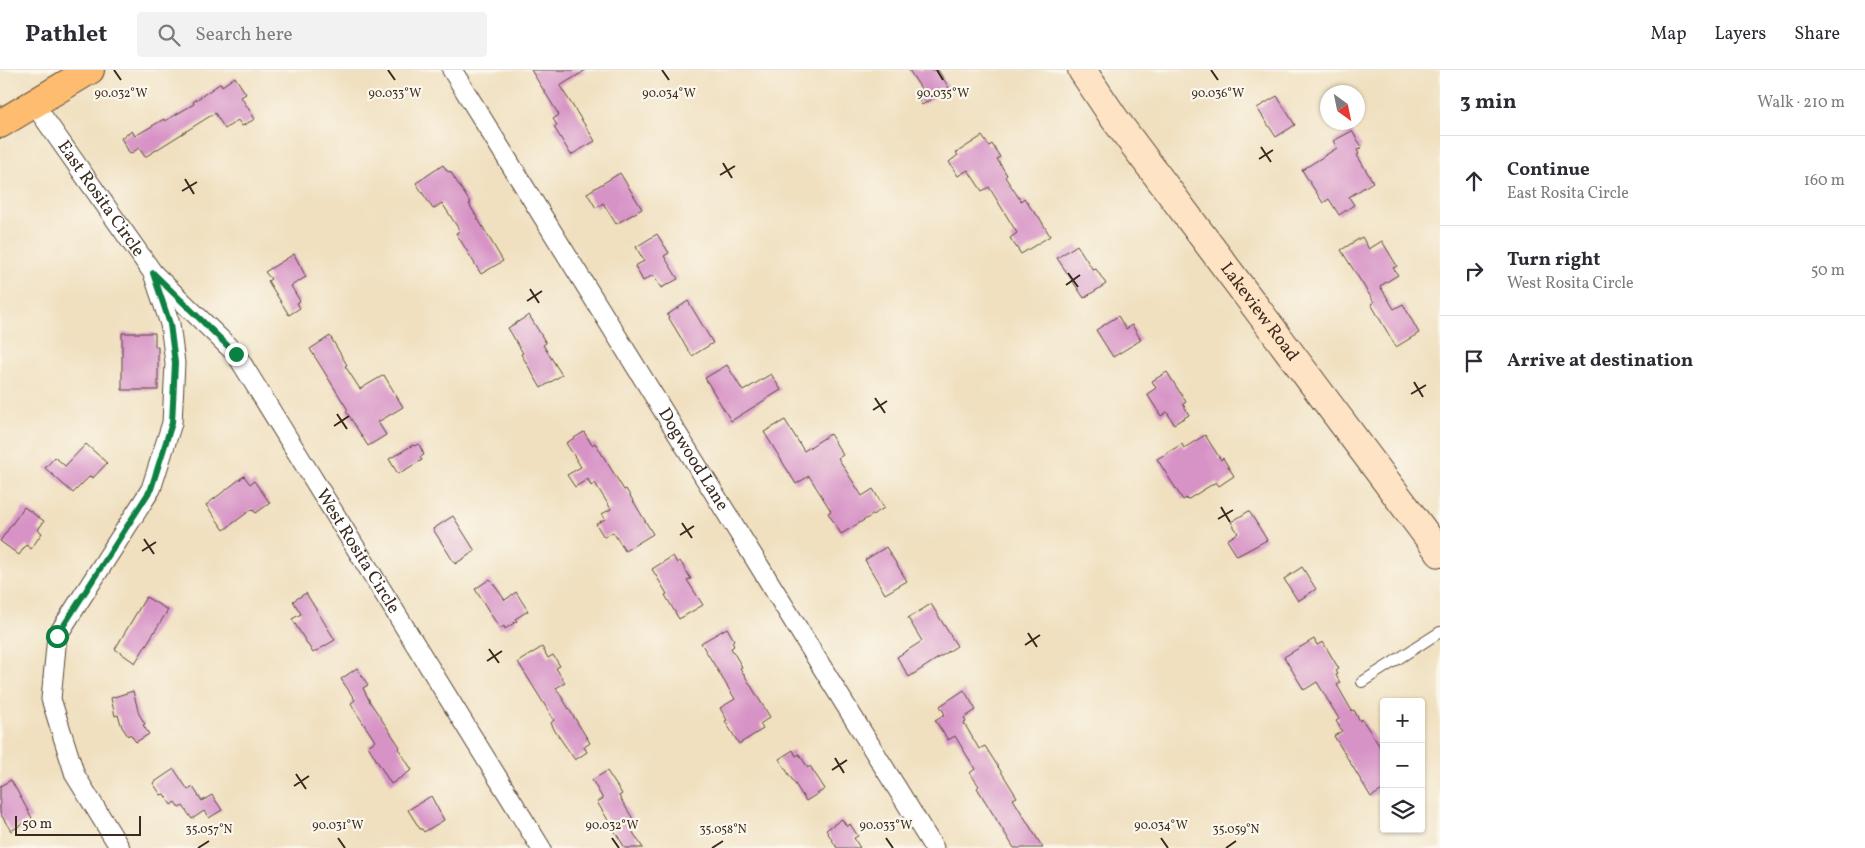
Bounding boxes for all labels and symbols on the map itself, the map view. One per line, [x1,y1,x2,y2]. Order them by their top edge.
north arrow [1320,85,1365,130]
text: 90.032°W [95,86,147,102]
text: 90.033°W [369,86,421,102]
text: 90.034°W [642,86,696,102]
text: 90.035°W [917,86,969,102]
text: 90.036°W [1192,86,1244,102]
street label: East Rosita Circle [51,136,151,262]
street label: Lakeview Road [1214,257,1305,367]
route end [225,343,248,366]
street label: Dogwood Lane [652,403,735,516]
street label: West Rosita Circle [310,484,406,619]
route start [46,625,69,648]
scale bar [15,813,141,836]
text: 90.031°W [312,818,364,834]
text: 90.032°W [586,818,638,834]
text: 90.033°W [860,818,912,834]
text: 90.034°W [1134,818,1188,834]
text: 35.057°N [186,822,233,838]
text: 35.058°N [699,822,747,838]
text: 35.059°N [1213,822,1259,838]

